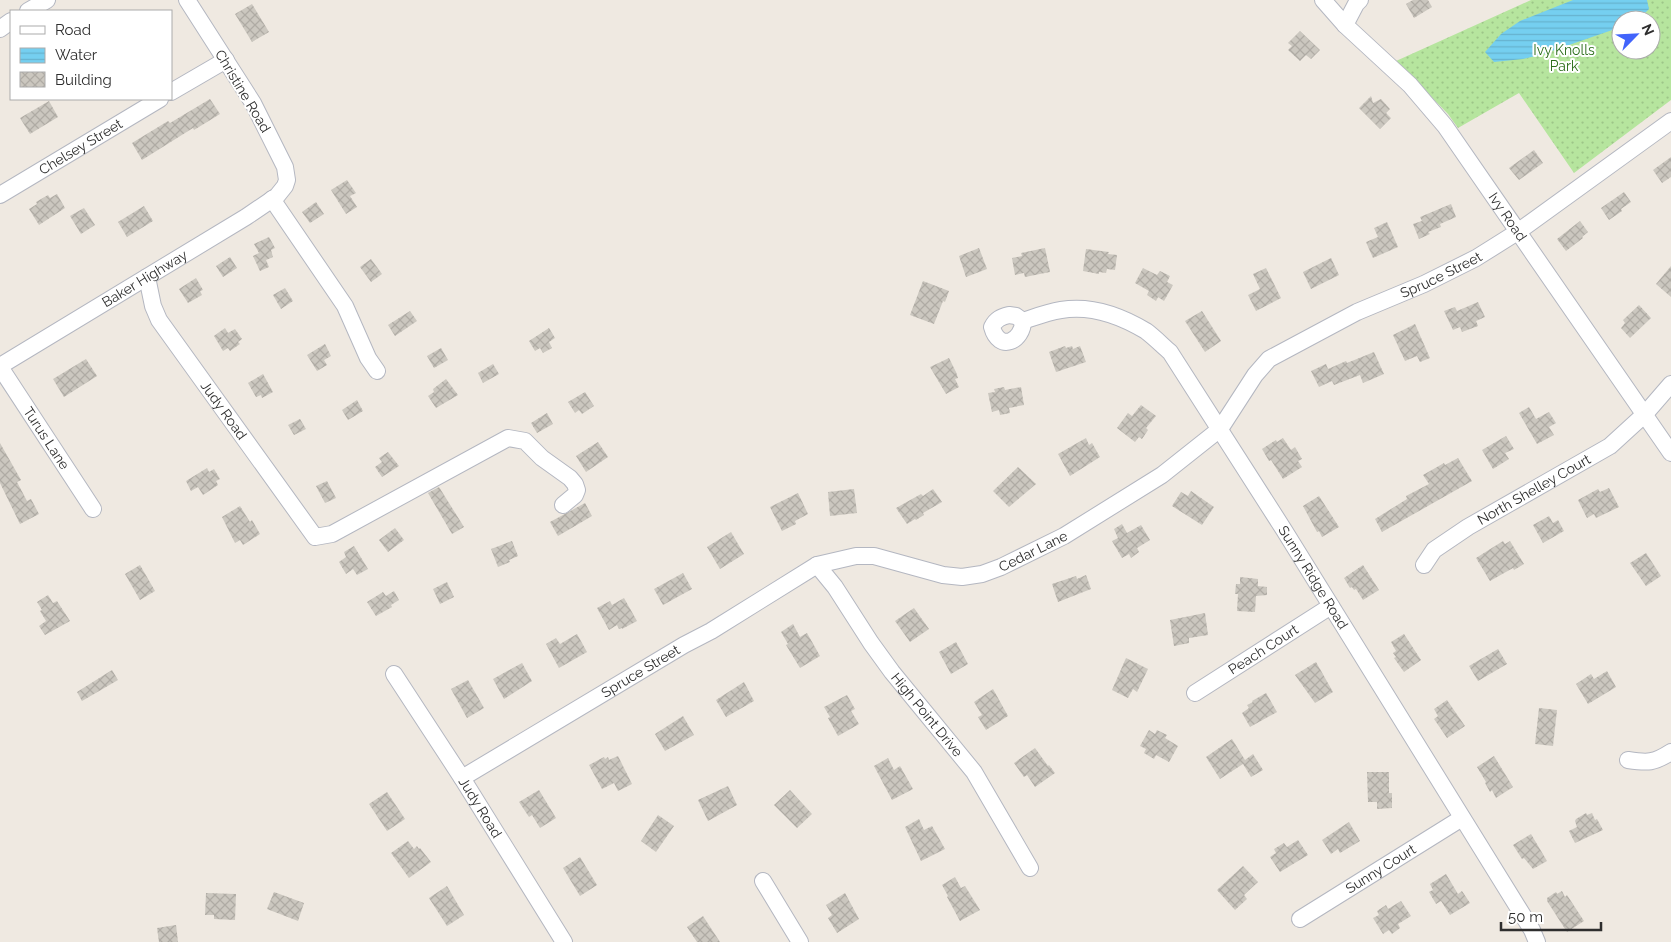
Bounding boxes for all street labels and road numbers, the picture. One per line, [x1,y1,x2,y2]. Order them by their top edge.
street label: Christine Road [212,47,274,135]
street label: Chelsey Street [36,115,125,178]
street label: Ivy Road [1485,189,1530,244]
street label: Baker Highway [99,246,190,310]
street label: Spruce Street [1398,248,1485,301]
street label: Judy Road [197,378,250,443]
street label: Turus Lane [20,404,73,472]
street label: North Shelley Court [1475,451,1594,528]
street label: Sunny Ridge Road [1275,523,1351,632]
street label: Cedar Lane [996,528,1070,575]
street label: Peach Court [1225,621,1301,678]
street label: Spruce Street [598,641,683,701]
street label: High Point Drive [888,670,966,760]
street label: Judy Road [456,774,505,841]
street label: Sunny Court [1343,841,1419,897]

